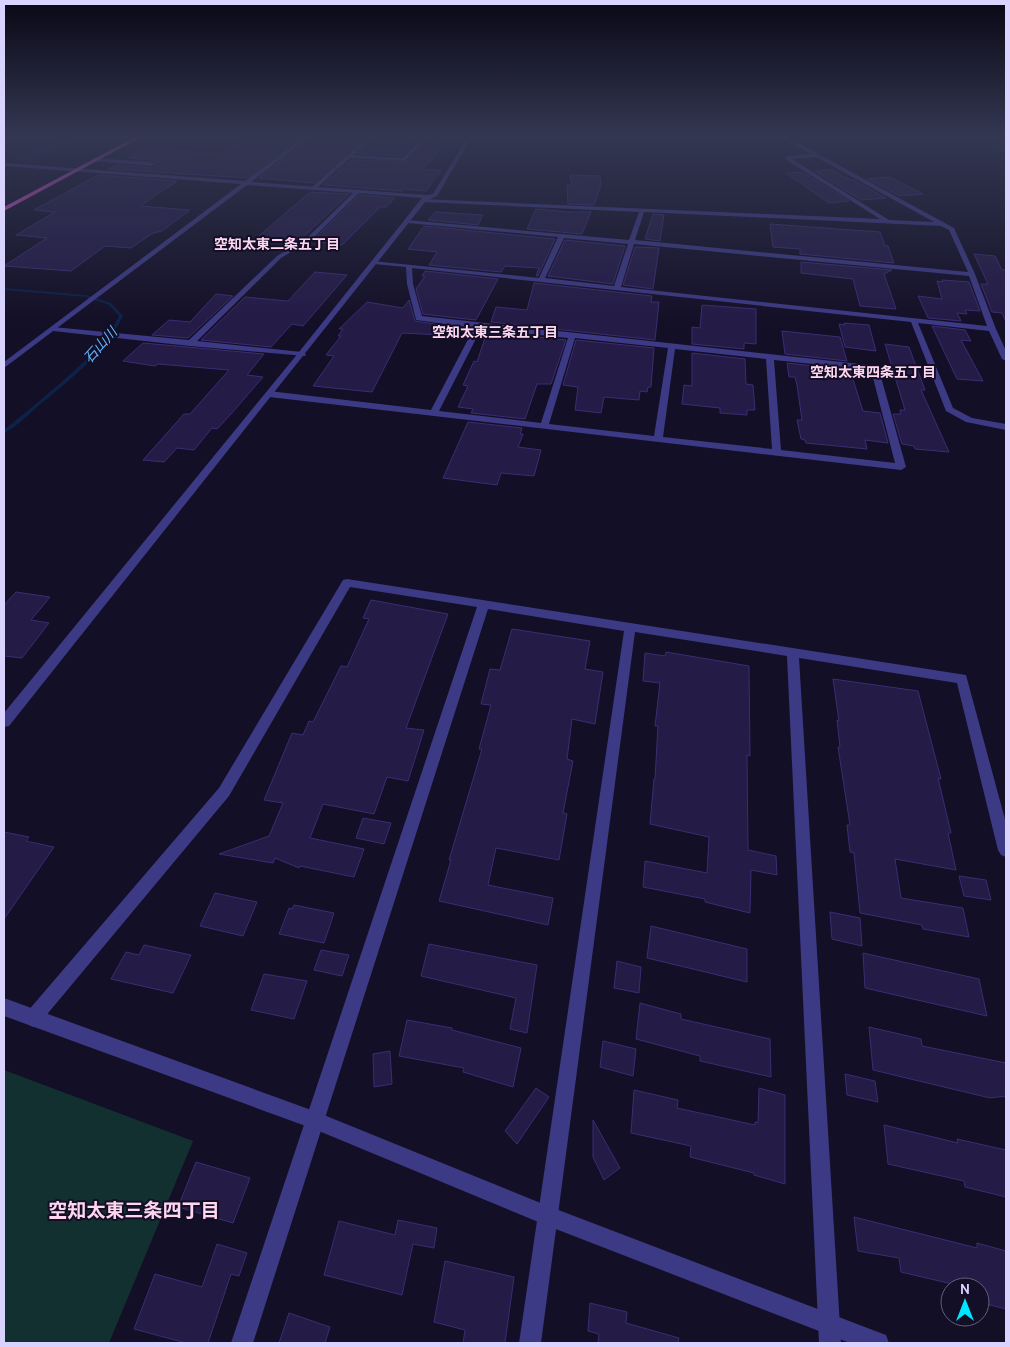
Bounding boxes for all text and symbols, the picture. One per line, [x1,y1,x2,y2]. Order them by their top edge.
district label: 空知太東二条五丁目 [214,235,340,253]
water label: 石山川 [79,322,122,367]
district label: 空知太東三条五丁目 [432,323,558,341]
district label: 空知太東四条五丁目 [810,363,936,381]
district label: 空知太東三条四丁目 [48,1199,220,1222]
north arrow [940,1277,990,1327]
text: N [960,1280,970,1298]

